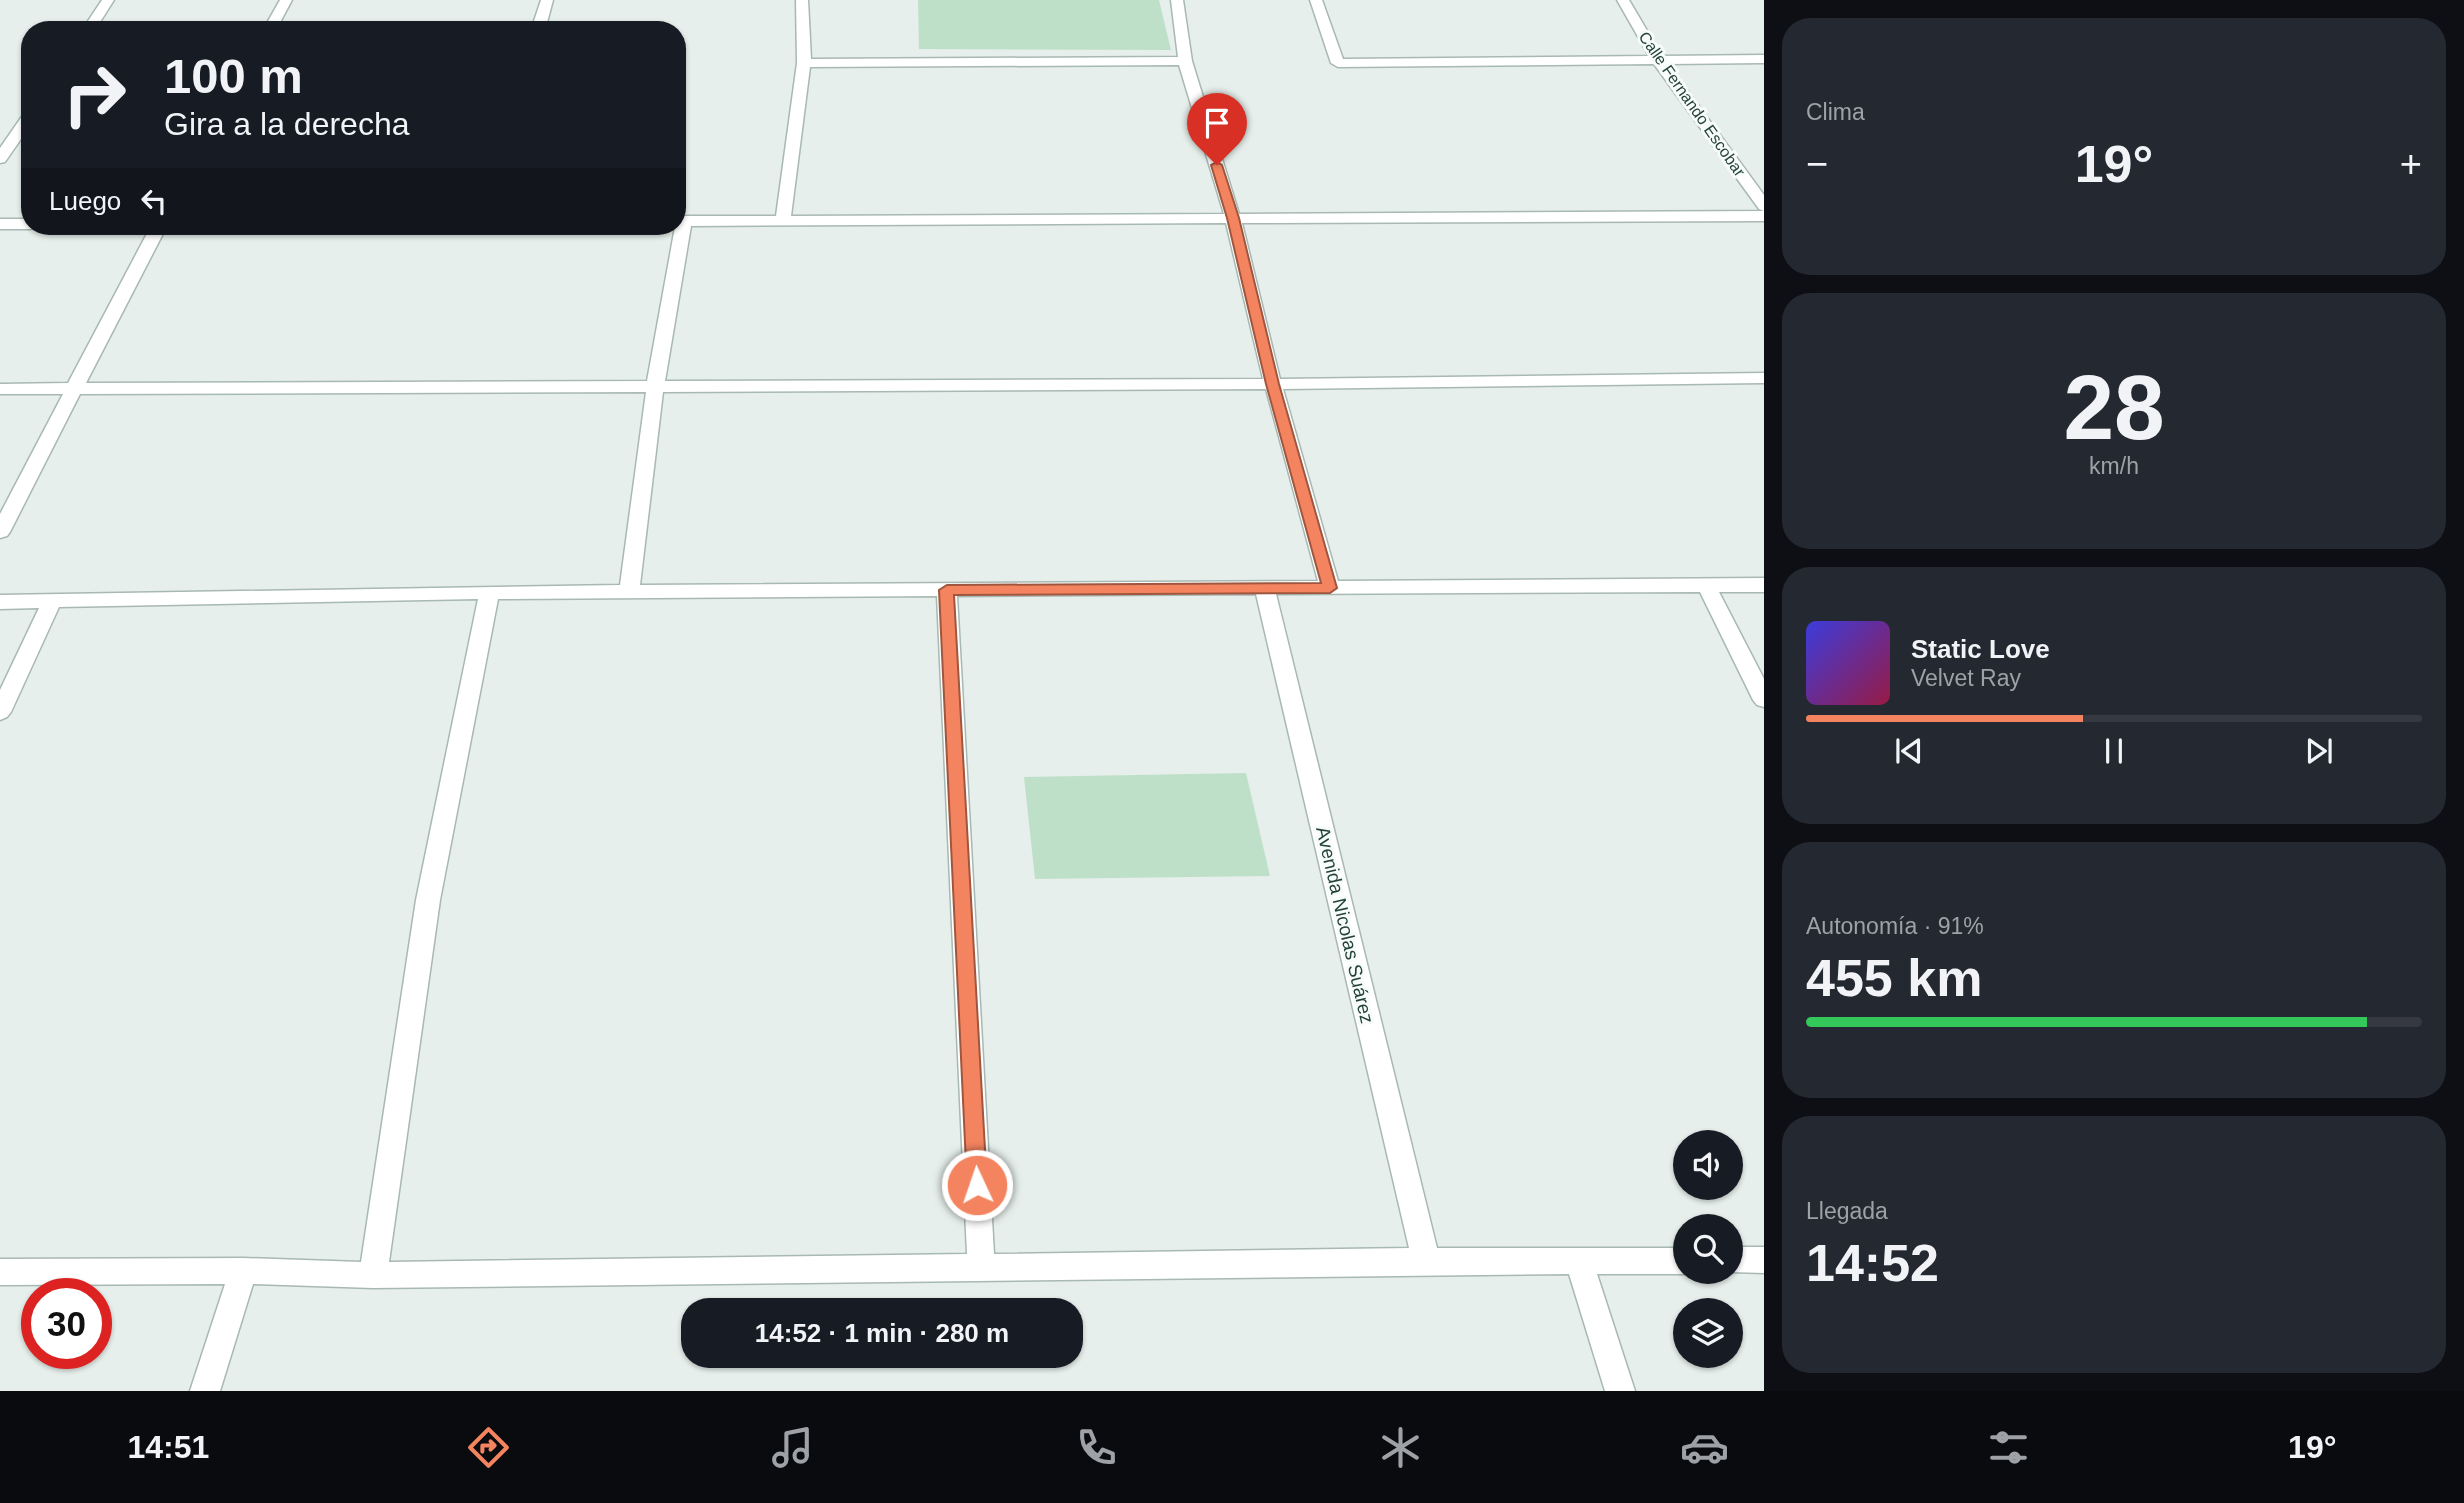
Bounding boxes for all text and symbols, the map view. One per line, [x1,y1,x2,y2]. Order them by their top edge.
street label: Calle Fernando Escobar [1636,28,1749,180]
icon: right [49,49,140,140]
text: 100 m [164,49,303,103]
pin [1187,93,1247,165]
text: Clima [1806,99,1865,125]
icon: arrive [1198,104,1236,142]
text: Gira a la derecha [164,106,409,142]
text: 19° [2075,135,2153,193]
text: − [1806,143,1828,185]
text: + [2400,143,2422,185]
icon: left [135,182,173,220]
text: Luego [49,186,121,216]
text: 28 [2063,357,2165,458]
text: km/h [2089,453,2139,479]
text: Static Love [1911,634,2050,664]
text: Velvet Ray [1911,665,2021,691]
icon: previous [1890,732,1928,770]
icon: pause [2095,732,2133,770]
icon: next [2300,732,2338,770]
street label: Avenida Nicolas Suárez [1312,825,1378,1025]
text: Autonomía · 91% [1806,913,1984,939]
text: 455 km [1806,949,1982,1007]
map controls [1673,1130,1743,1368]
button: sound [1673,1130,1743,1200]
position arrow [940,1148,1014,1222]
text: Llegada [1806,1198,1888,1224]
button: search [1673,1214,1743,1284]
text: 14:52 [1806,1234,1939,1292]
speed limit sign: 30 [21,1278,112,1369]
button: layers [1673,1298,1743,1368]
text: 14:52 · 1 min · 280 m [755,1318,1009,1348]
icon: directions [464,1423,513,1472]
icon: music [768,1423,817,1472]
icon: phone [1072,1423,1121,1472]
icon: climate [1376,1423,1425,1472]
icon: car [1680,1423,1729,1472]
icon: filters [1984,1423,2033,1472]
text: 14:51 [127,1429,209,1465]
text: 19° [2288,1429,2337,1465]

